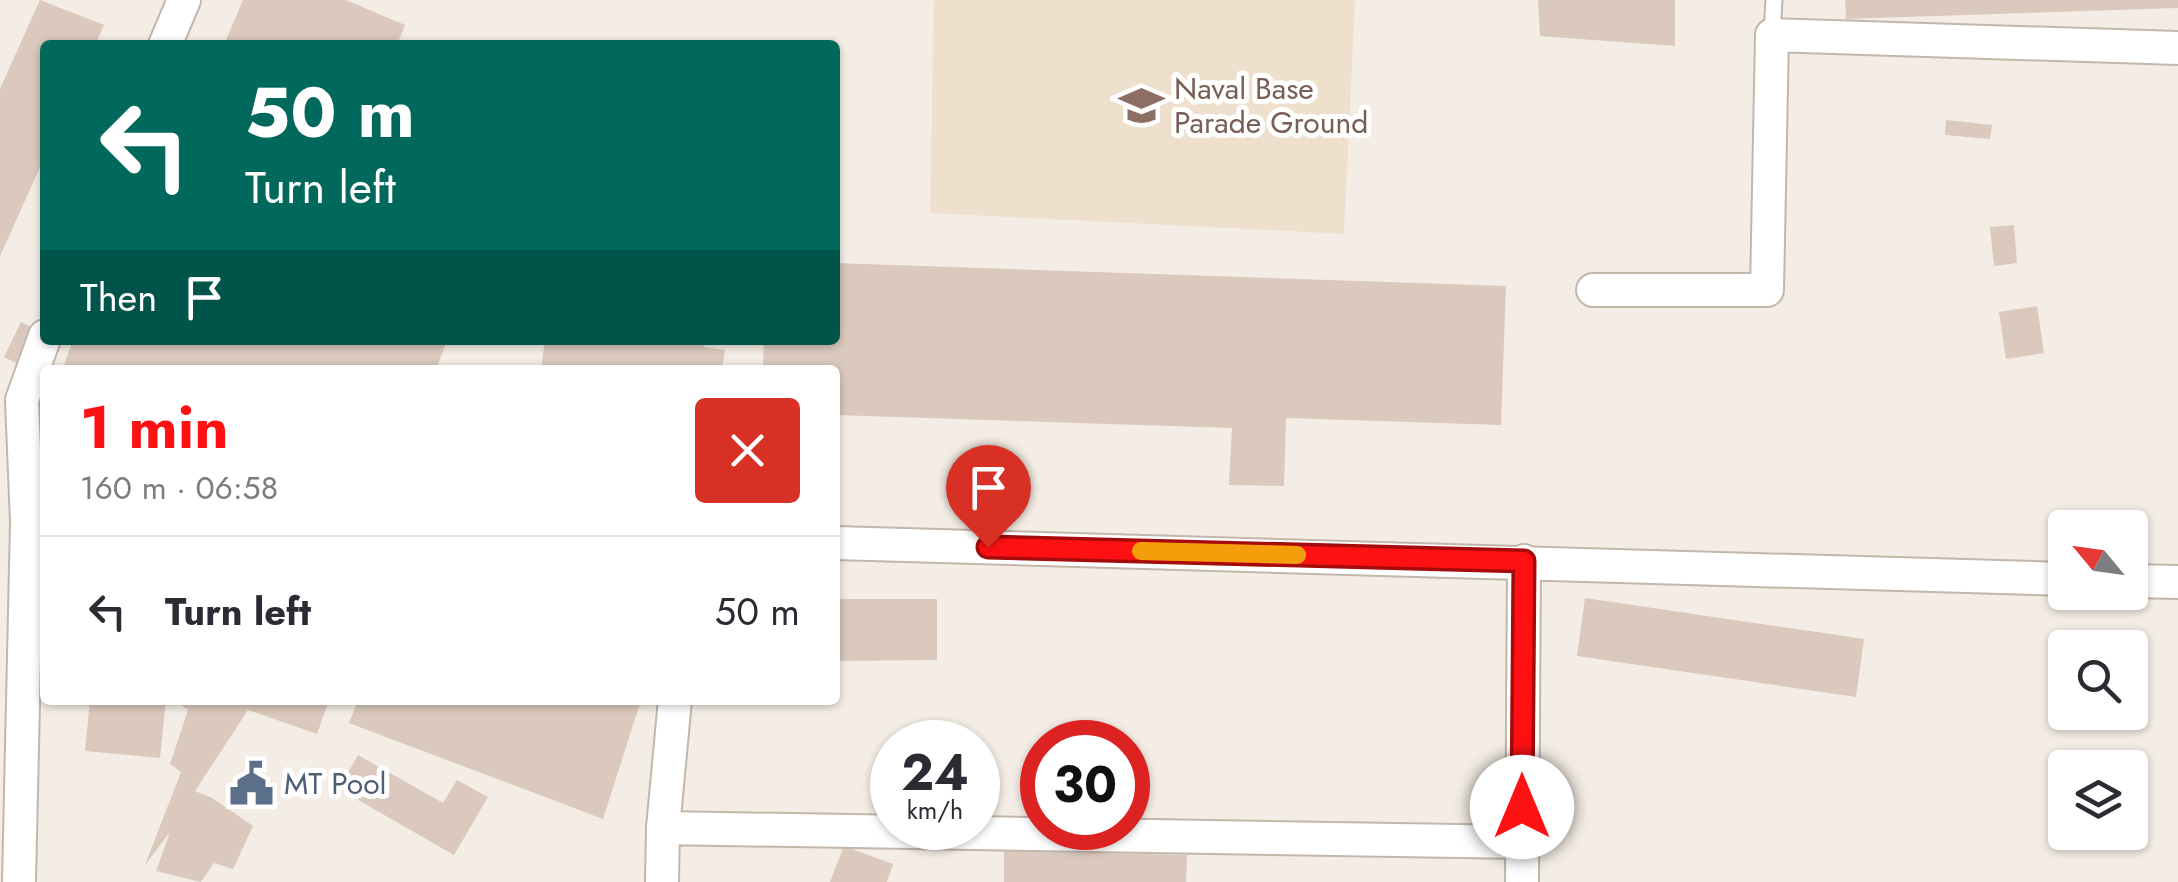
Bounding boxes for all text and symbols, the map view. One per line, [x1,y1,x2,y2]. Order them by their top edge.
text: 50 m [245,62,415,163]
place label: Naval Base Parade Ground [1174,67,1368,144]
icon: left [80,80,210,210]
school or university icon: Naval Base Parade Ground [1117,82,1165,130]
text: Turn left [245,155,396,220]
text: Then [80,270,157,325]
icon: arrive [177,270,232,325]
text: 1 min [80,384,229,471]
button: close [695,398,800,503]
pin [946,445,1031,548]
icon: arrive [961,460,1016,515]
text: 160 m · 06:58 [80,465,278,511]
north arrow [2048,510,2148,610]
map controls [2048,510,2148,850]
icon: left [80,584,135,639]
text: Turn left [165,584,311,639]
text: 50 m [715,584,800,639]
button: search [2048,630,2148,730]
speed limit sign: 30 [1020,720,1150,850]
text: 24 [901,736,969,809]
button: layers [2048,750,2148,850]
position arrow [1470,755,1574,859]
public building icon: MT Pool [227,760,275,808]
place label: MT Pool [284,762,386,805]
text: km/h [907,792,963,828]

